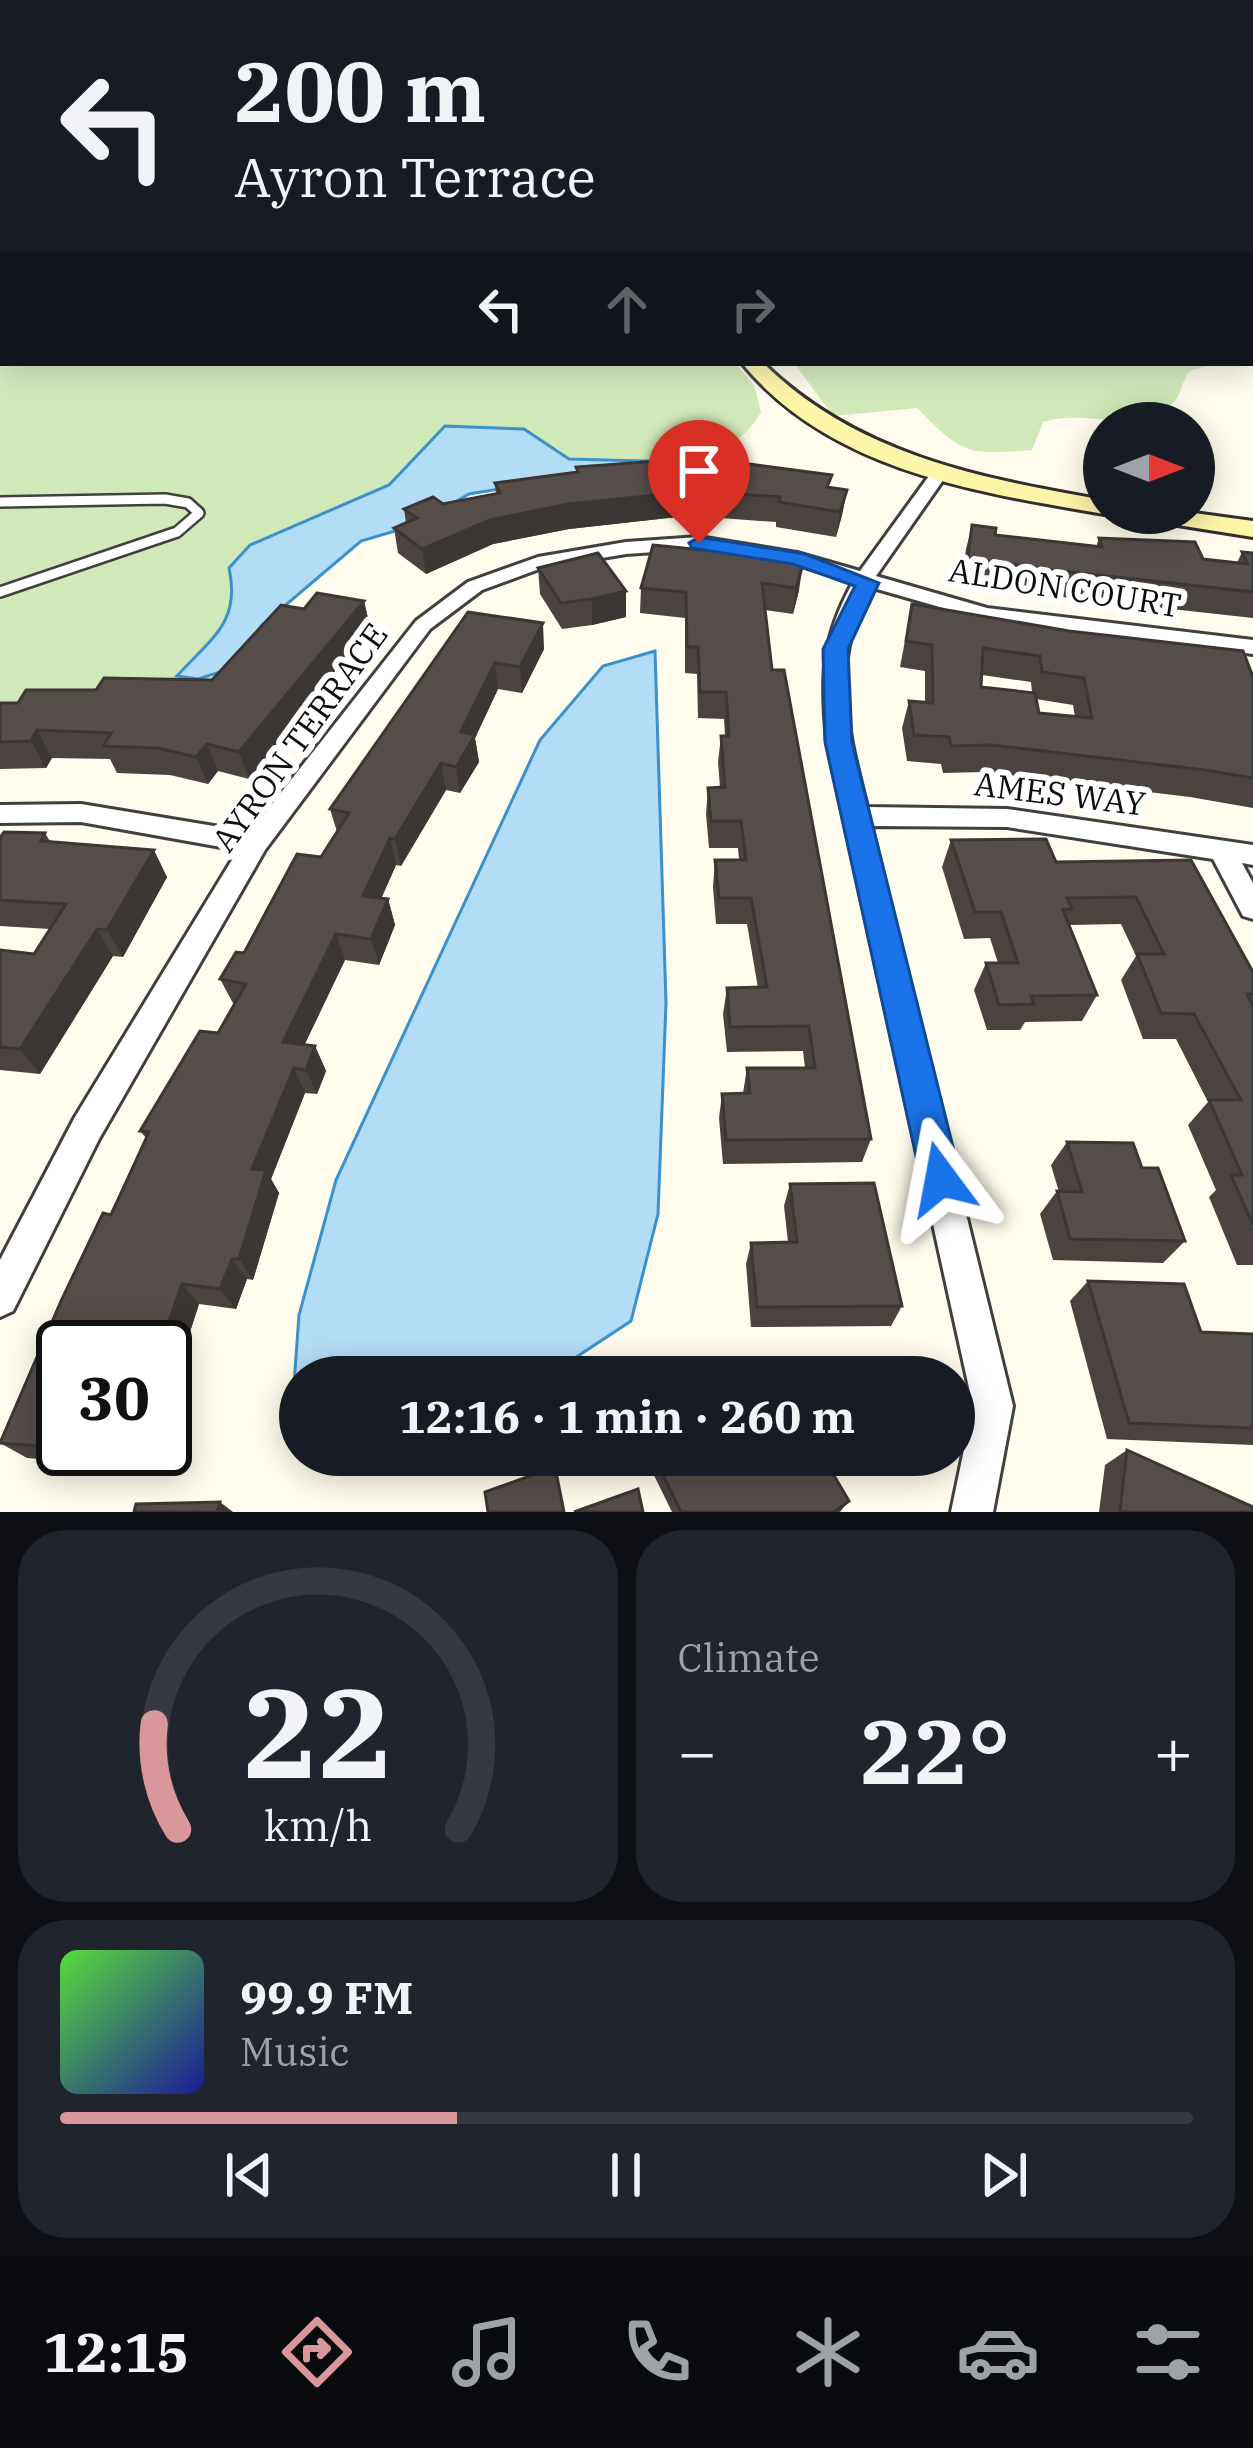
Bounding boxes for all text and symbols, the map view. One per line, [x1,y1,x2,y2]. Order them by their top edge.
text: 200 m [234,36,486,145]
icon: left [36,48,192,204]
text: Ayron Terrace [234,142,596,212]
icon: left [468,276,534,342]
icon: ahead [594,276,660,342]
icon: right [720,276,786,342]
north arrow [1083,402,1215,534]
map controls [1083,402,1215,534]
pin [648,420,750,543]
icon: arrive [666,438,732,504]
street label: ALDON COURT [946,547,1184,627]
street label: AYRON TERRACE [202,614,396,860]
street label: AMES WAY [972,761,1148,825]
position arrow [878,1116,1004,1242]
speed limit sign: 30 [36,1320,192,1476]
text: 12:16 · 1 min · 260 m [399,1387,855,1445]
text: Climate [678,1632,820,1683]
text: 22 [243,1650,393,1812]
text: 22° [860,1692,1010,1809]
text: − [678,1708,717,1794]
text: + [1153,1708,1193,1794]
text: km/h [264,1797,372,1853]
text: 99.9 FM [240,1968,413,2026]
text: Music [240,2026,350,2077]
icon: previous [216,2142,282,2208]
icon: pause [593,2142,659,2208]
icon: next [971,2142,1037,2208]
icon: directions [275,2310,359,2394]
icon: music [445,2310,529,2394]
icon: phone [615,2310,699,2394]
icon: climate [786,2310,870,2394]
icon: car [956,2310,1040,2394]
icon: filters [1126,2310,1210,2394]
text: 12:15 [43,2317,189,2387]

